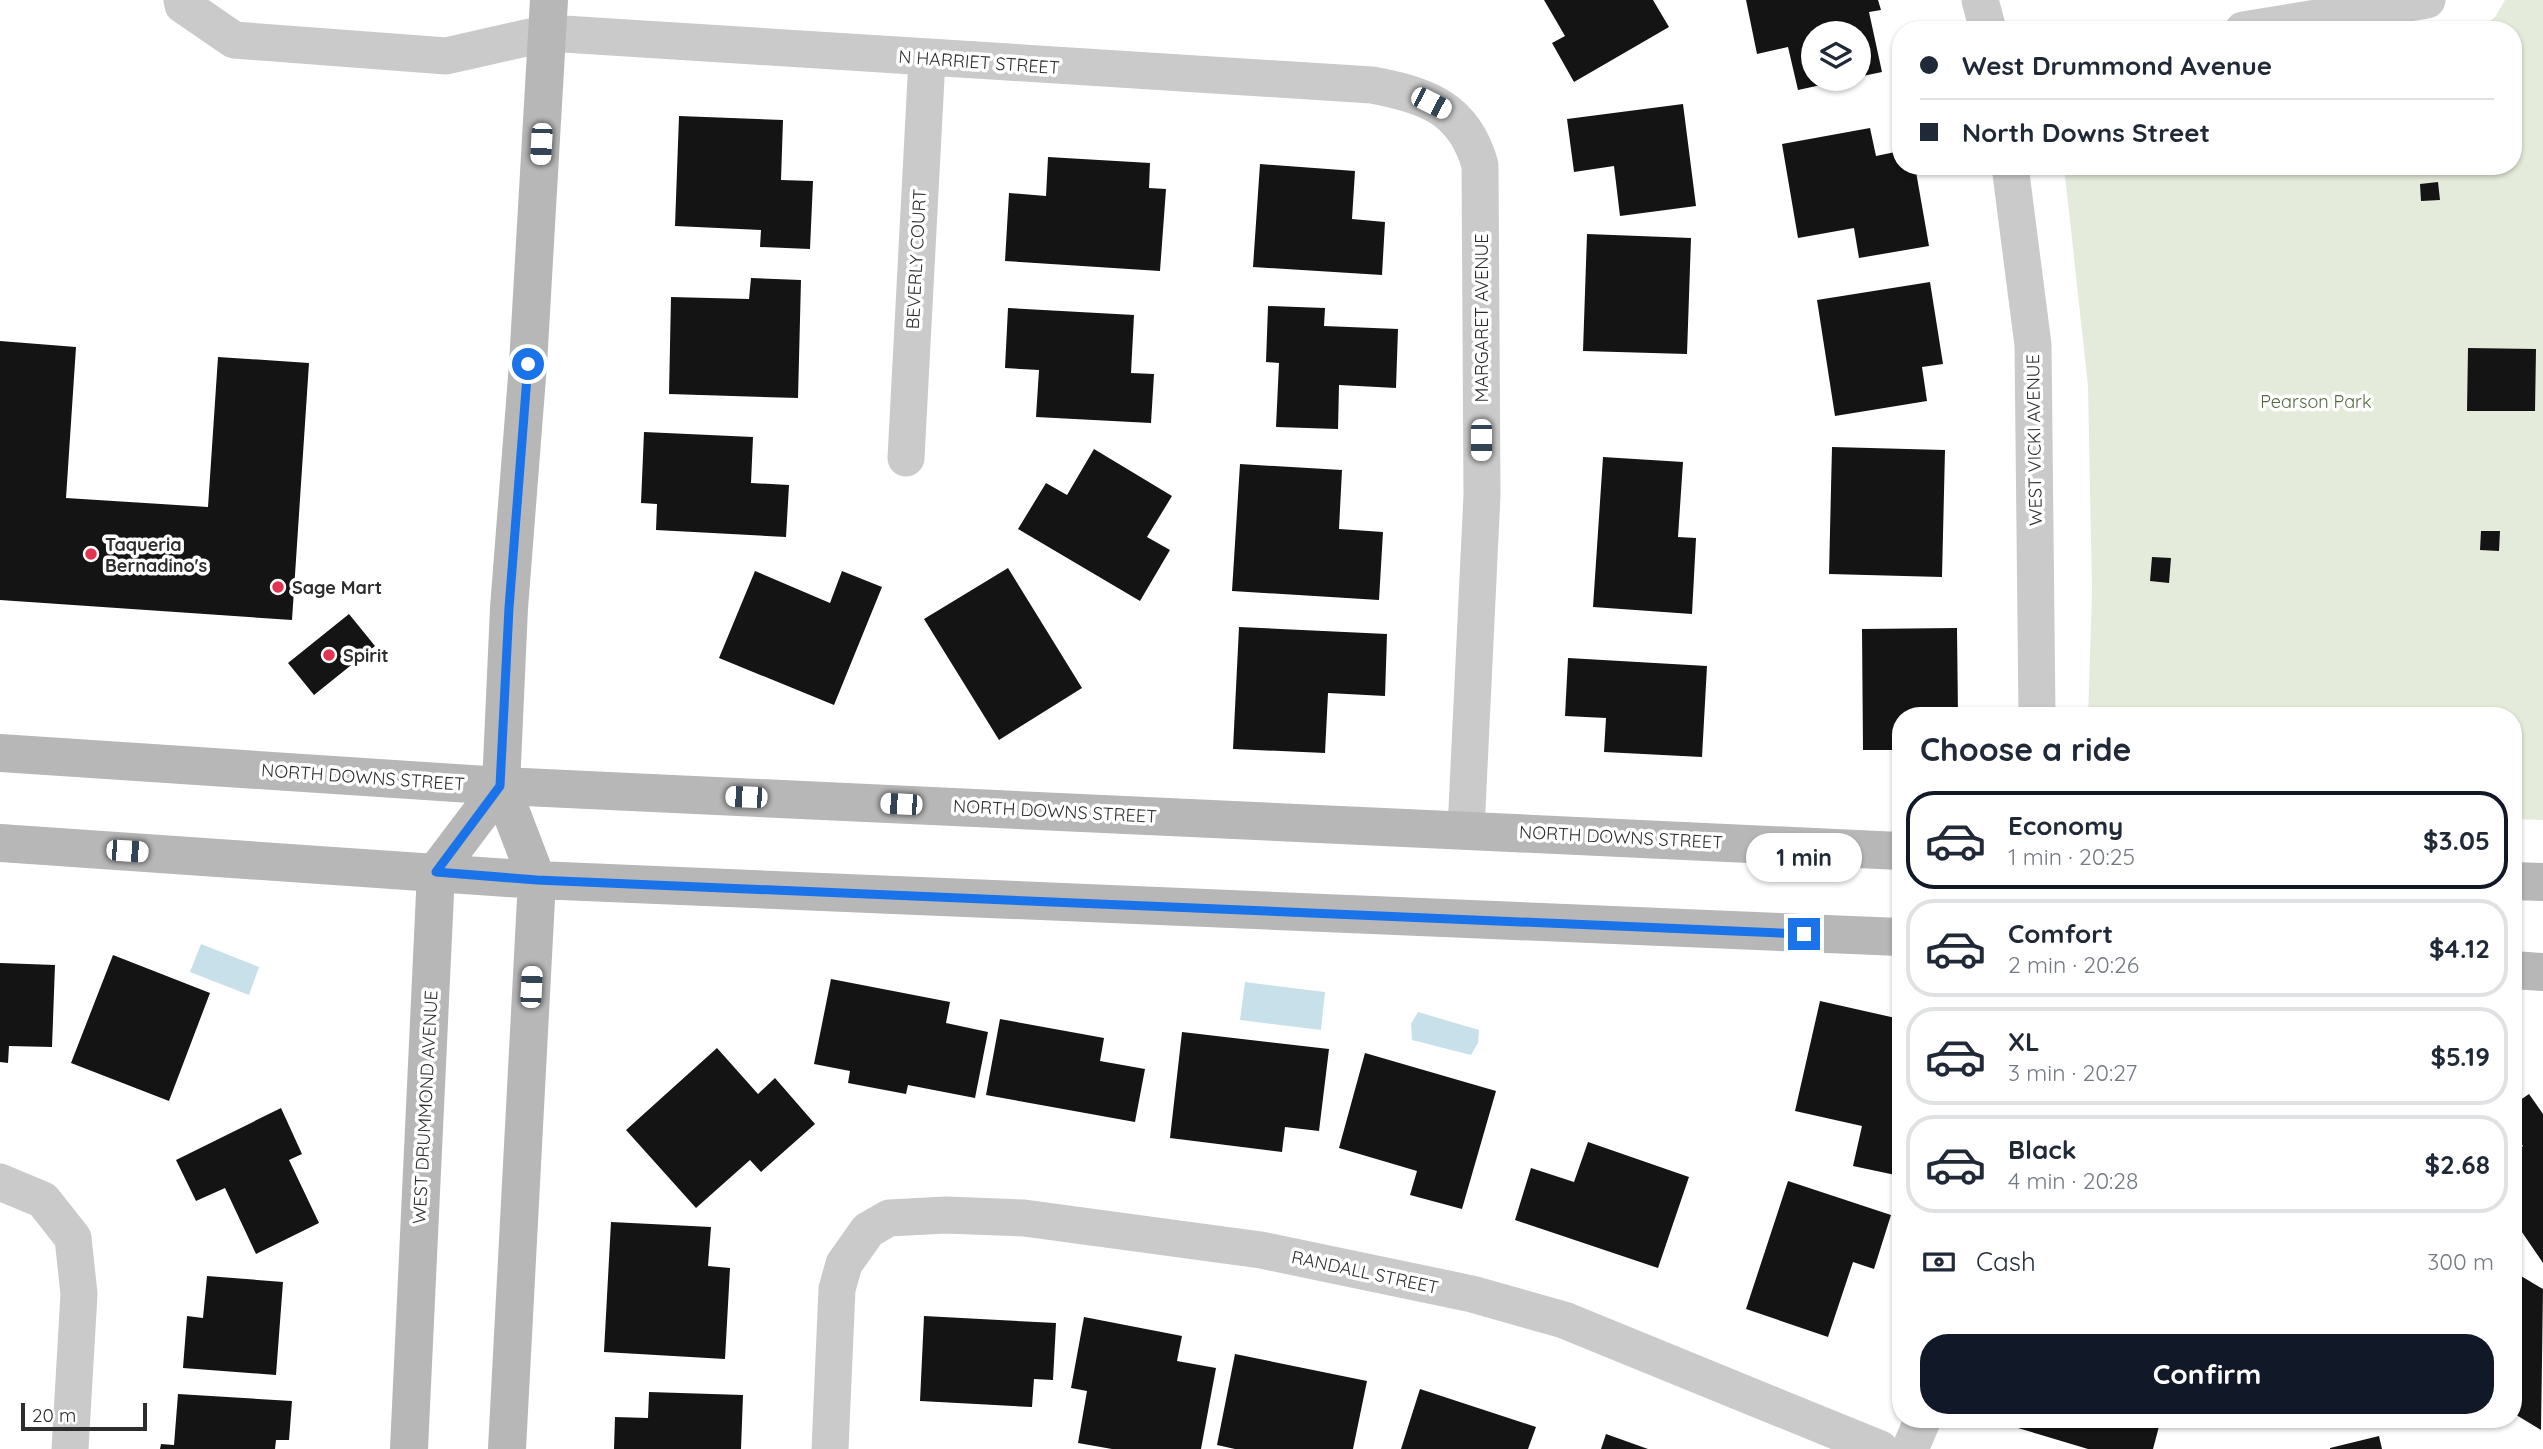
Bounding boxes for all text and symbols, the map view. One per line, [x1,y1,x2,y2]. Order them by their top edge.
map controls [1801,21,1871,91]
button: layers [1801,21,1871,91]
street label: N HARRIET STREET [898,45,1061,79]
text: West Drummond Avenue [1962,49,2272,82]
car [1408,84,1455,122]
text: North Downs Street [1962,116,2210,149]
car [530,122,553,166]
street label: BEVERLY COURT [901,188,931,330]
street label: MARGARET AVENUE [1470,234,1493,402]
route start [512,348,544,380]
street label: WEST VICKI AVENUE [2021,354,2047,526]
park label: Pearson Park [2260,390,2372,413]
car [1471,419,1492,461]
place label: Taqueria Bernadino's [105,533,208,577]
marker: Taqueria Bernadino's [83,546,99,562]
place label: Sage Mart [292,576,382,599]
marker: Sage Mart [270,579,286,595]
place label: Spirit [343,644,389,667]
marker: Spirit [321,647,337,663]
text: Choose a ride [1920,729,2132,769]
street label: NORTH DOWNS STREET [260,758,466,796]
car [725,786,768,808]
car [880,792,923,816]
street label: NORTH DOWNS STREET [953,794,1158,828]
icon: car [1924,809,1987,872]
text: Economy [2008,809,2123,842]
street label: NORTH DOWNS STREET [1519,820,1724,854]
text: $3.05 [2423,824,2490,857]
callout: 1 min [1746,832,1862,881]
car [106,839,149,863]
text: 1 min · 20:25 [2008,842,2135,871]
text: 1 min [1776,843,1832,872]
icon: car [1924,917,1987,980]
text: Comfort [2008,917,2113,950]
route end [1788,918,1820,950]
text: $4.12 [2429,932,2490,965]
text: 2 min · 20:26 [2008,950,2139,979]
car [520,965,543,1009]
street label: WEST DRUMMOND AVENUE [407,989,443,1225]
icon: car [1924,1025,1987,1088]
text: XL [2008,1025,2040,1058]
text: $5.19 [2430,1040,2490,1073]
text: 3 min · 20:27 [2008,1058,2137,1087]
icon: car [1924,1133,1987,1196]
text: Black [2008,1133,2077,1166]
text: $2.68 [2425,1148,2490,1181]
text: 4 min · 20:28 [2008,1166,2139,1195]
icon: cash [1920,1243,1958,1281]
street label: RANDALL STREET [1289,1245,1441,1299]
text: Cash [1976,1245,2036,1278]
text: 300 m [2427,1247,2494,1276]
button: Confirm [1920,1334,2494,1414]
scale bar [21,1400,147,1432]
text: 20 m [32,1403,76,1427]

